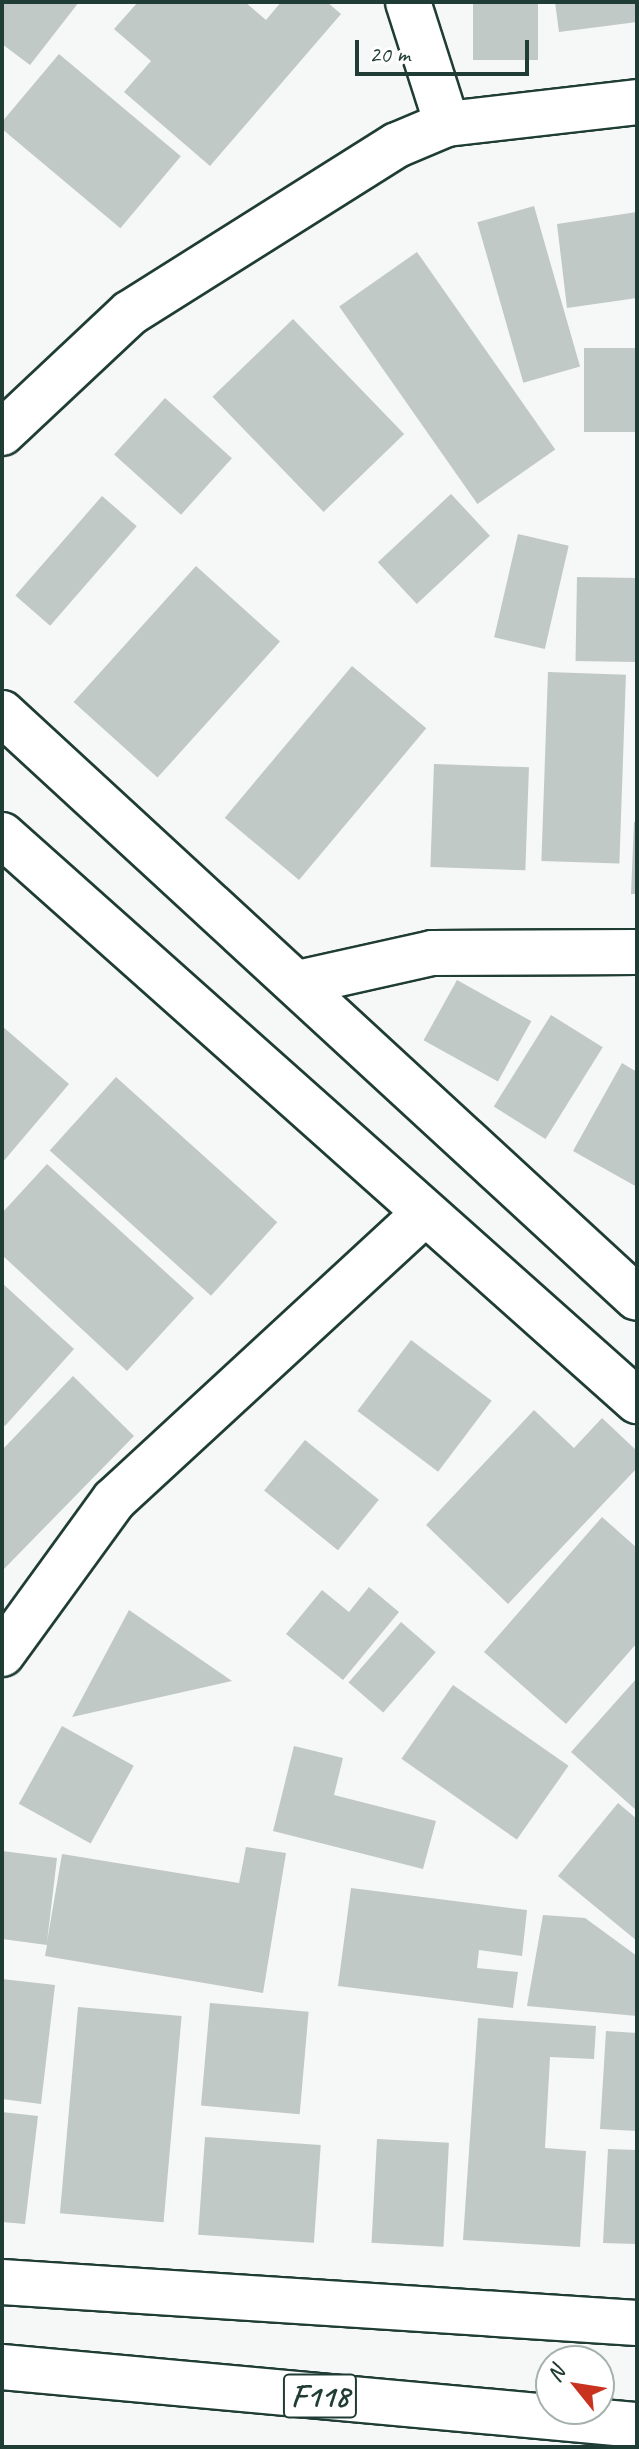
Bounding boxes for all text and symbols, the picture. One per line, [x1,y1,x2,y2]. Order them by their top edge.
scale bar [359,24,533,74]
text: 20 m [369,39,410,69]
north arrow [535,2345,615,2425]
text: N [540,2361,571,2387]
road number: F118 [282,2368,358,2424]

